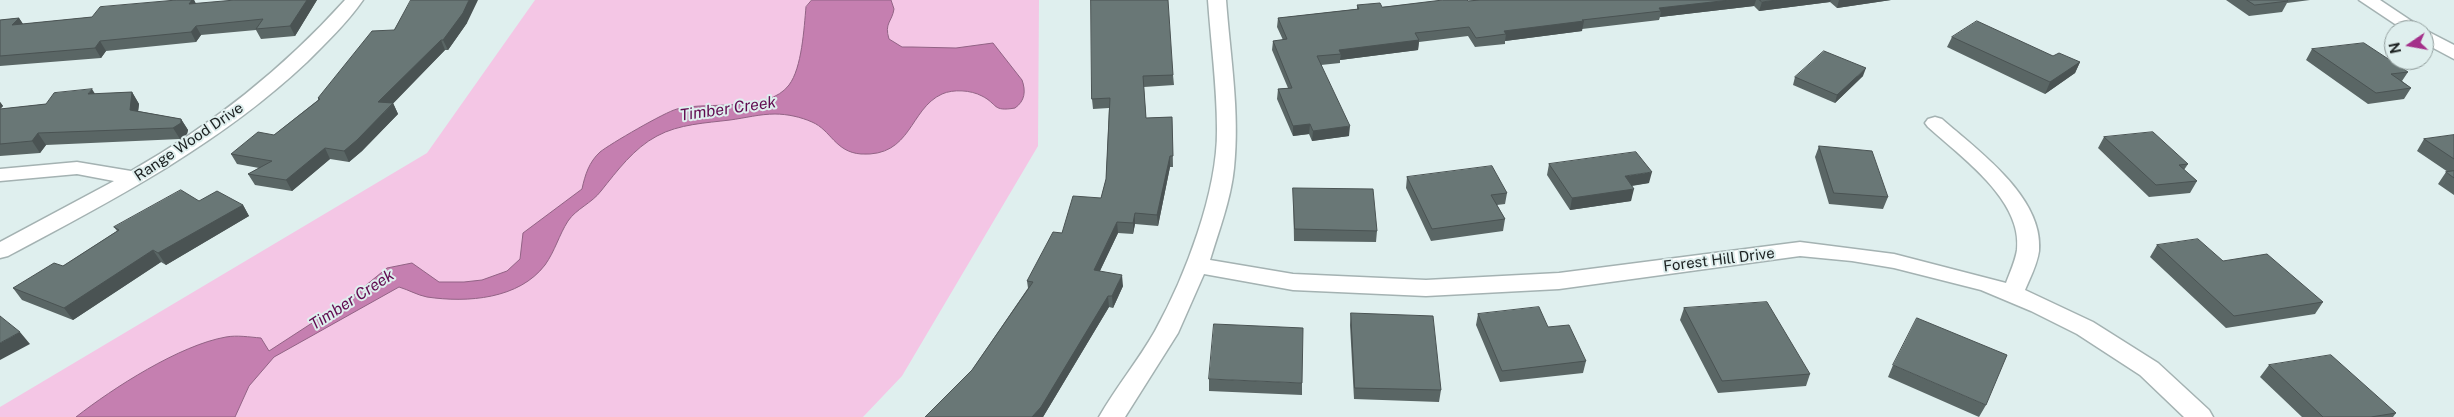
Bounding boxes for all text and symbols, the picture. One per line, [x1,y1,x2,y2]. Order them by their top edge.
north arrow [2384,20,2434,70]
text: N [2386,41,2404,55]
water label: Timber Creek [679,93,777,125]
street label: Range Wood Drive [131,99,247,185]
street label: Forest Hill Drive [1662,244,1776,276]
water label: Timber Creek [306,266,398,334]

